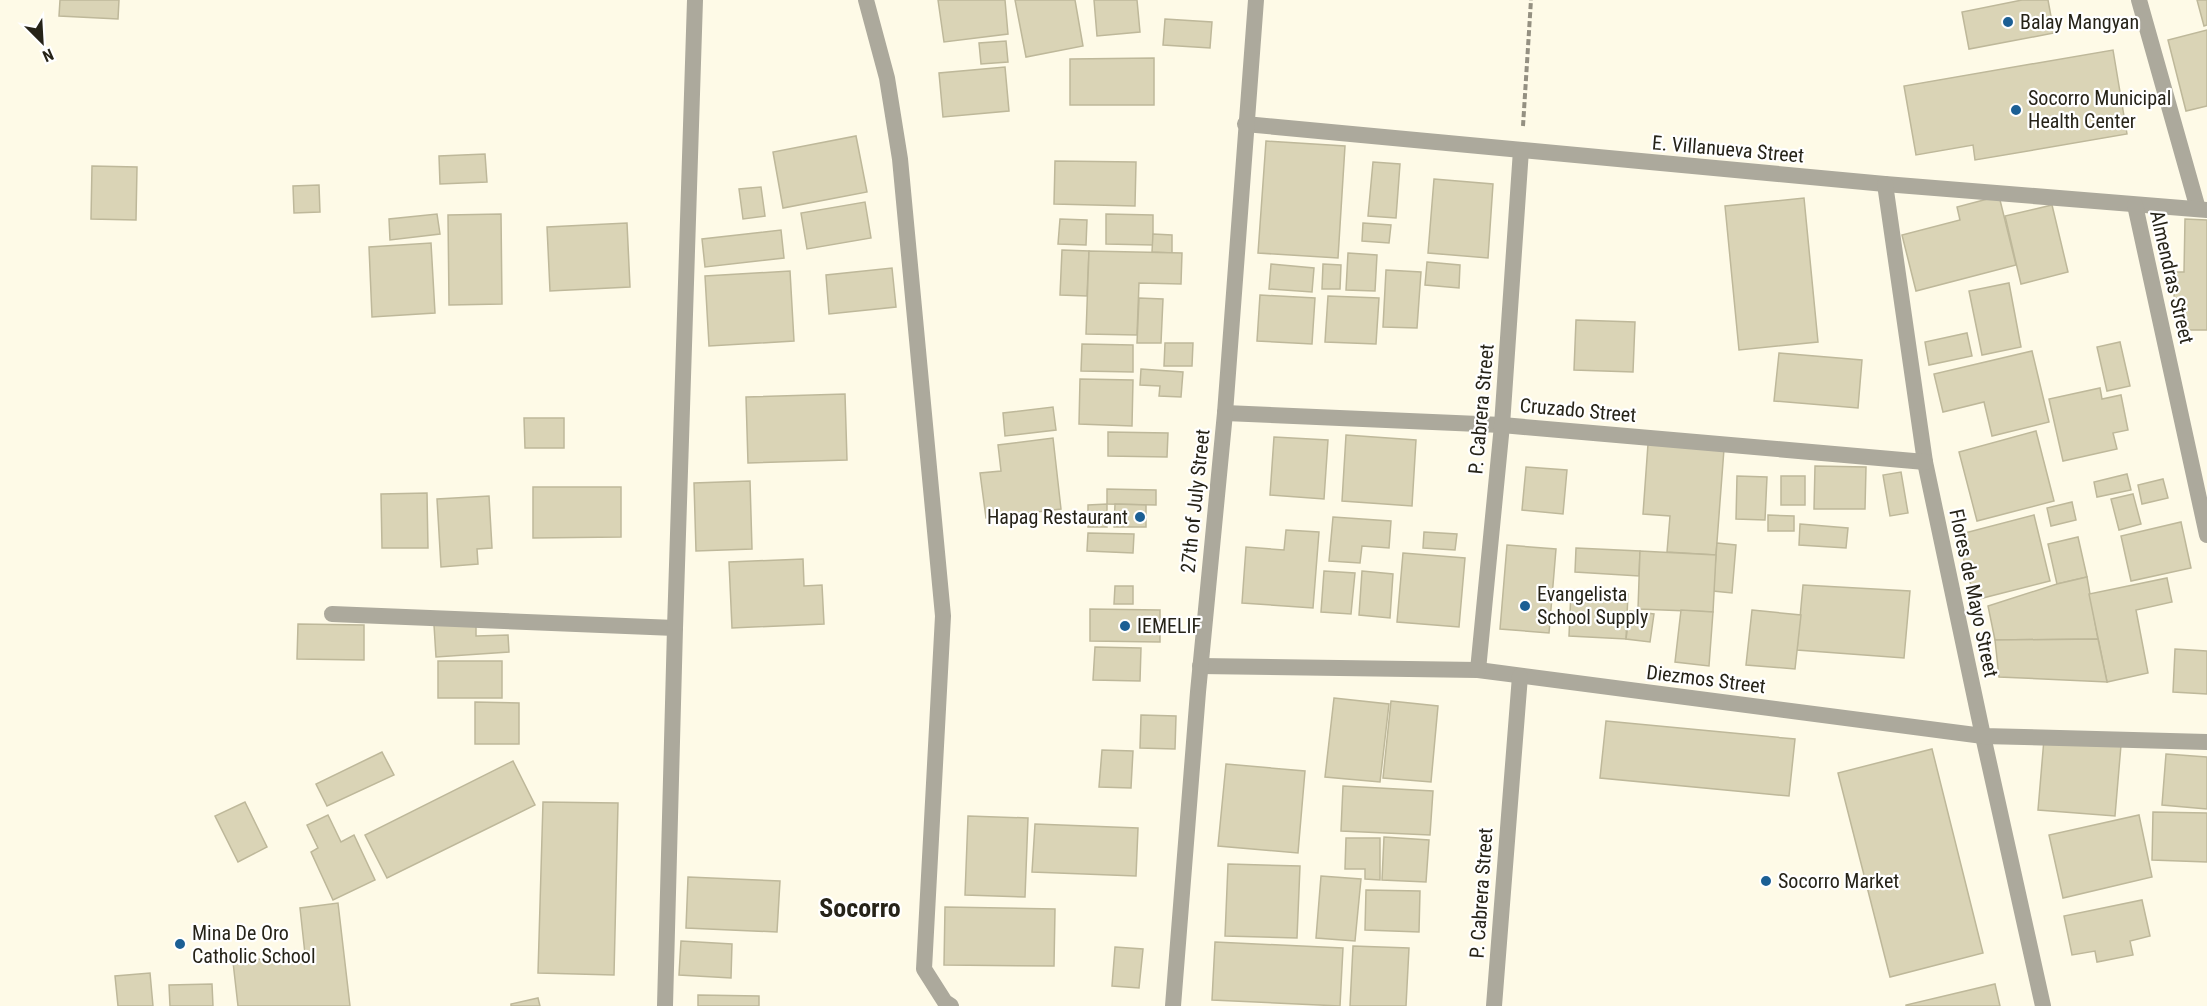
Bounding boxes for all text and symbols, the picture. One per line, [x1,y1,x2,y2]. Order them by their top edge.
place label: Balay Mangyan [2020,10,2139,34]
north arrow [12,12,72,72]
marker: Balay Mangyan [2001,15,2015,29]
text: N [40,45,56,66]
place label: Socorro Municipal Health Center [2028,86,2171,133]
marker: Socorro Municipal Health Center [2009,103,2023,117]
street label: E. Villanueva Street [1651,130,1805,168]
street label: Almendras Street [2145,208,2199,346]
street label: P. Cabrera Street [1463,343,1499,475]
street label: Cruzado Street [1519,393,1637,427]
street label: 27th of July Street [1176,428,1214,574]
place label: Hapag Restaurant [987,505,1128,529]
street label: Flores de Mayo Street [1944,507,2004,679]
marker: Hapag Restaurant [1133,510,1147,524]
place label: Evangelista School Supply [1537,582,1648,629]
marker: Evangelista School Supply [1518,599,1532,613]
place label: IEMELIF [1137,614,1201,638]
marker: IEMELIF [1118,619,1132,633]
street label: Diezmos Street [1645,660,1767,698]
street label: P. Cabrera Street [1464,827,1498,959]
place label: Socorro Market [1778,869,1899,893]
marker: Socorro Market [1759,874,1773,888]
district label: Socorro [819,893,901,923]
place label: Mina De Oro Catholic School [192,921,315,968]
marker: Mina De Oro Catholic School [173,937,187,951]

